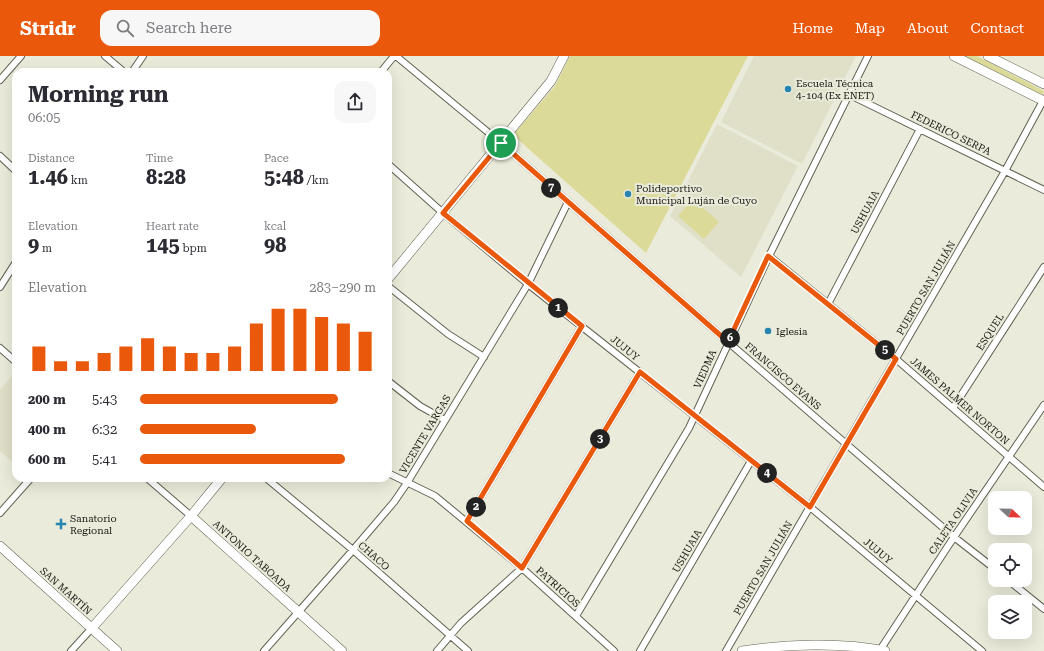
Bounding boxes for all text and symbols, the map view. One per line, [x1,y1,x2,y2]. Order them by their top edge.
search box [100,10,380,46]
text: Stridr [20,17,76,40]
icon: search [114,17,136,39]
text: Search here [146,19,232,37]
text: Home [792,20,833,36]
text: Map [855,20,885,36]
text: About [907,20,949,36]
text: Contact [971,20,1024,36]
place label: Escuela Técnica 4-104 (Ex ENET) [796,78,874,101]
button: share [334,81,376,123]
text: Morning run [28,82,169,107]
marker: Escuela Técnica 4-104 (Ex ENET) [783,84,793,94]
street label: FEDERICO SERPA [909,109,993,157]
text: 06:05 [28,110,60,125]
pin [484,126,518,160]
icon: arrive [490,132,512,154]
text: Distance [28,152,75,165]
text: Time [146,152,173,165]
text: Pace [264,152,289,165]
text: 1.46 [28,165,68,189]
text: 8:28 [146,165,186,189]
text: 5:48 [264,165,304,189]
text: km [68,174,88,187]
text: /km [304,174,329,187]
pin: 7 [541,178,561,198]
text: 7 [548,181,554,194]
place label: Polideportivo Municipal Luján de Cuyo [636,183,757,206]
street label: USHUAIA [849,188,881,236]
marker: Polideportivo Municipal Luján de Cuyo [623,189,633,199]
text: Elevation [28,220,78,233]
text: Heart rate [146,220,199,233]
text: kcal [264,220,286,233]
text: 9 [28,233,39,257]
text: 145 [146,233,180,257]
text: 98 [264,233,286,257]
street label: PUERTO SAN JULIÁN [895,239,957,337]
text: m [39,242,52,255]
text: bpm [180,242,207,255]
text: Elevation [28,280,87,295]
text: 283–290 m [309,280,376,295]
pin: 1 [548,298,568,318]
text: 1 [555,301,561,314]
street label: ESQUEL [974,312,1006,352]
marker: Iglesia [763,326,773,336]
place label: Iglesia [776,326,808,337]
pin: 6 [720,328,740,348]
text: 6 [727,331,733,344]
street label: JUJUY [608,333,642,363]
street label: FRANCISCO EVANS [743,340,823,412]
pin: 5 [875,340,895,360]
text: 5 [882,343,888,356]
street label: VIEDMA [692,348,718,390]
street label: JAMES PALMER NORTON [909,355,1011,447]
text: 200 m [28,392,66,407]
text: 5:43 [92,392,117,407]
street label: VICENTE VARGAS [397,393,453,475]
text: 400 m [28,422,66,437]
text: 6:32 [92,422,117,437]
pin: 3 [590,429,610,449]
text: 3 [597,432,603,445]
text: 600 m [28,452,66,467]
text: 5:41 [92,452,117,467]
pin: 4 [757,463,777,483]
text: 4 [764,466,770,479]
street label: CALETA OLIVIA [927,486,979,556]
north arrow [988,491,1032,535]
map controls [988,491,1032,639]
pin: 2 [466,497,486,517]
text: 2 [473,500,479,513]
place label: Sanatorio Regional [70,513,117,536]
marker: Sanatorio Regional [55,518,67,530]
street label: ANTONIO TABOADA [211,518,293,594]
street label: PUERTO SAN JULIÁN [732,519,794,617]
street label: USHUAIA [670,528,704,574]
street label: JUJUY [862,536,895,566]
street label: CHACO [356,540,392,572]
button: locate [988,543,1032,587]
street label: PATRICIOS [534,564,582,610]
street label: SAN MARTÍN [38,565,94,617]
button: layers [988,595,1032,639]

